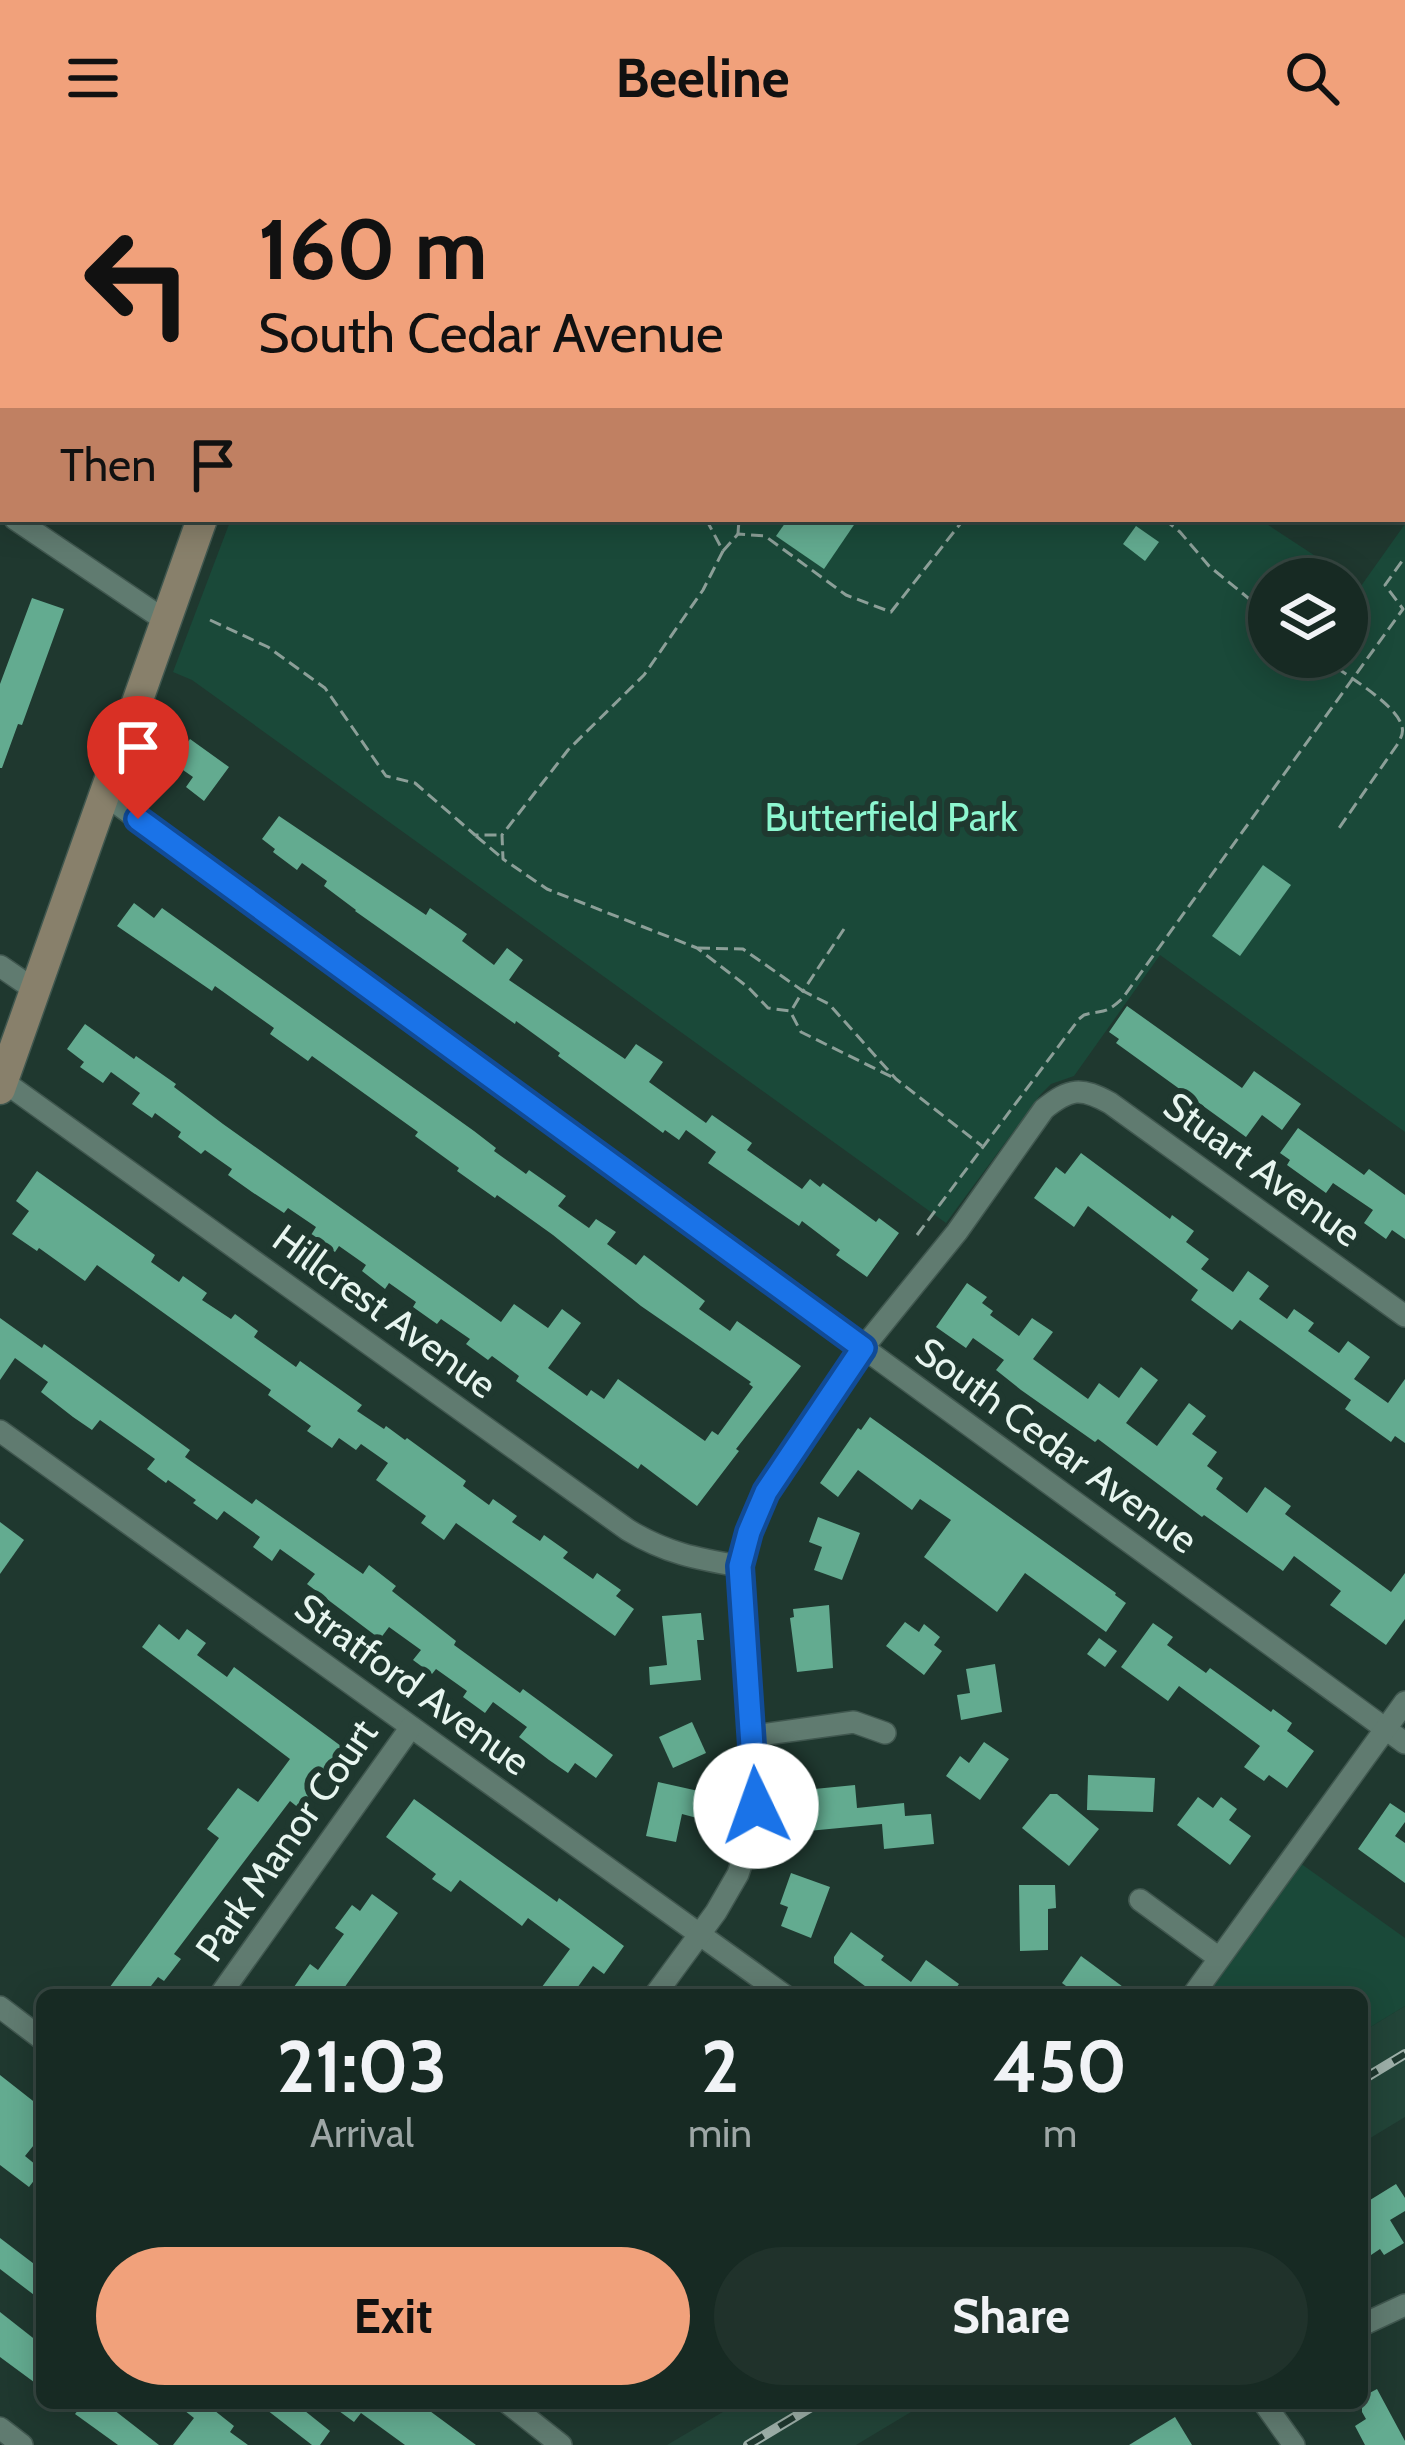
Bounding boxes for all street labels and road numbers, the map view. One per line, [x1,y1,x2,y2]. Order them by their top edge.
street label: Stuart Avenue [1155,1081,1371,1257]
street label: Hillcrest Avenue [264,1214,506,1408]
street label: South Cedar Avenue [907,1327,1207,1563]
street label: Stratford Avenue [286,1583,540,1785]
street label: Park Manor Court [185,1710,387,1970]

